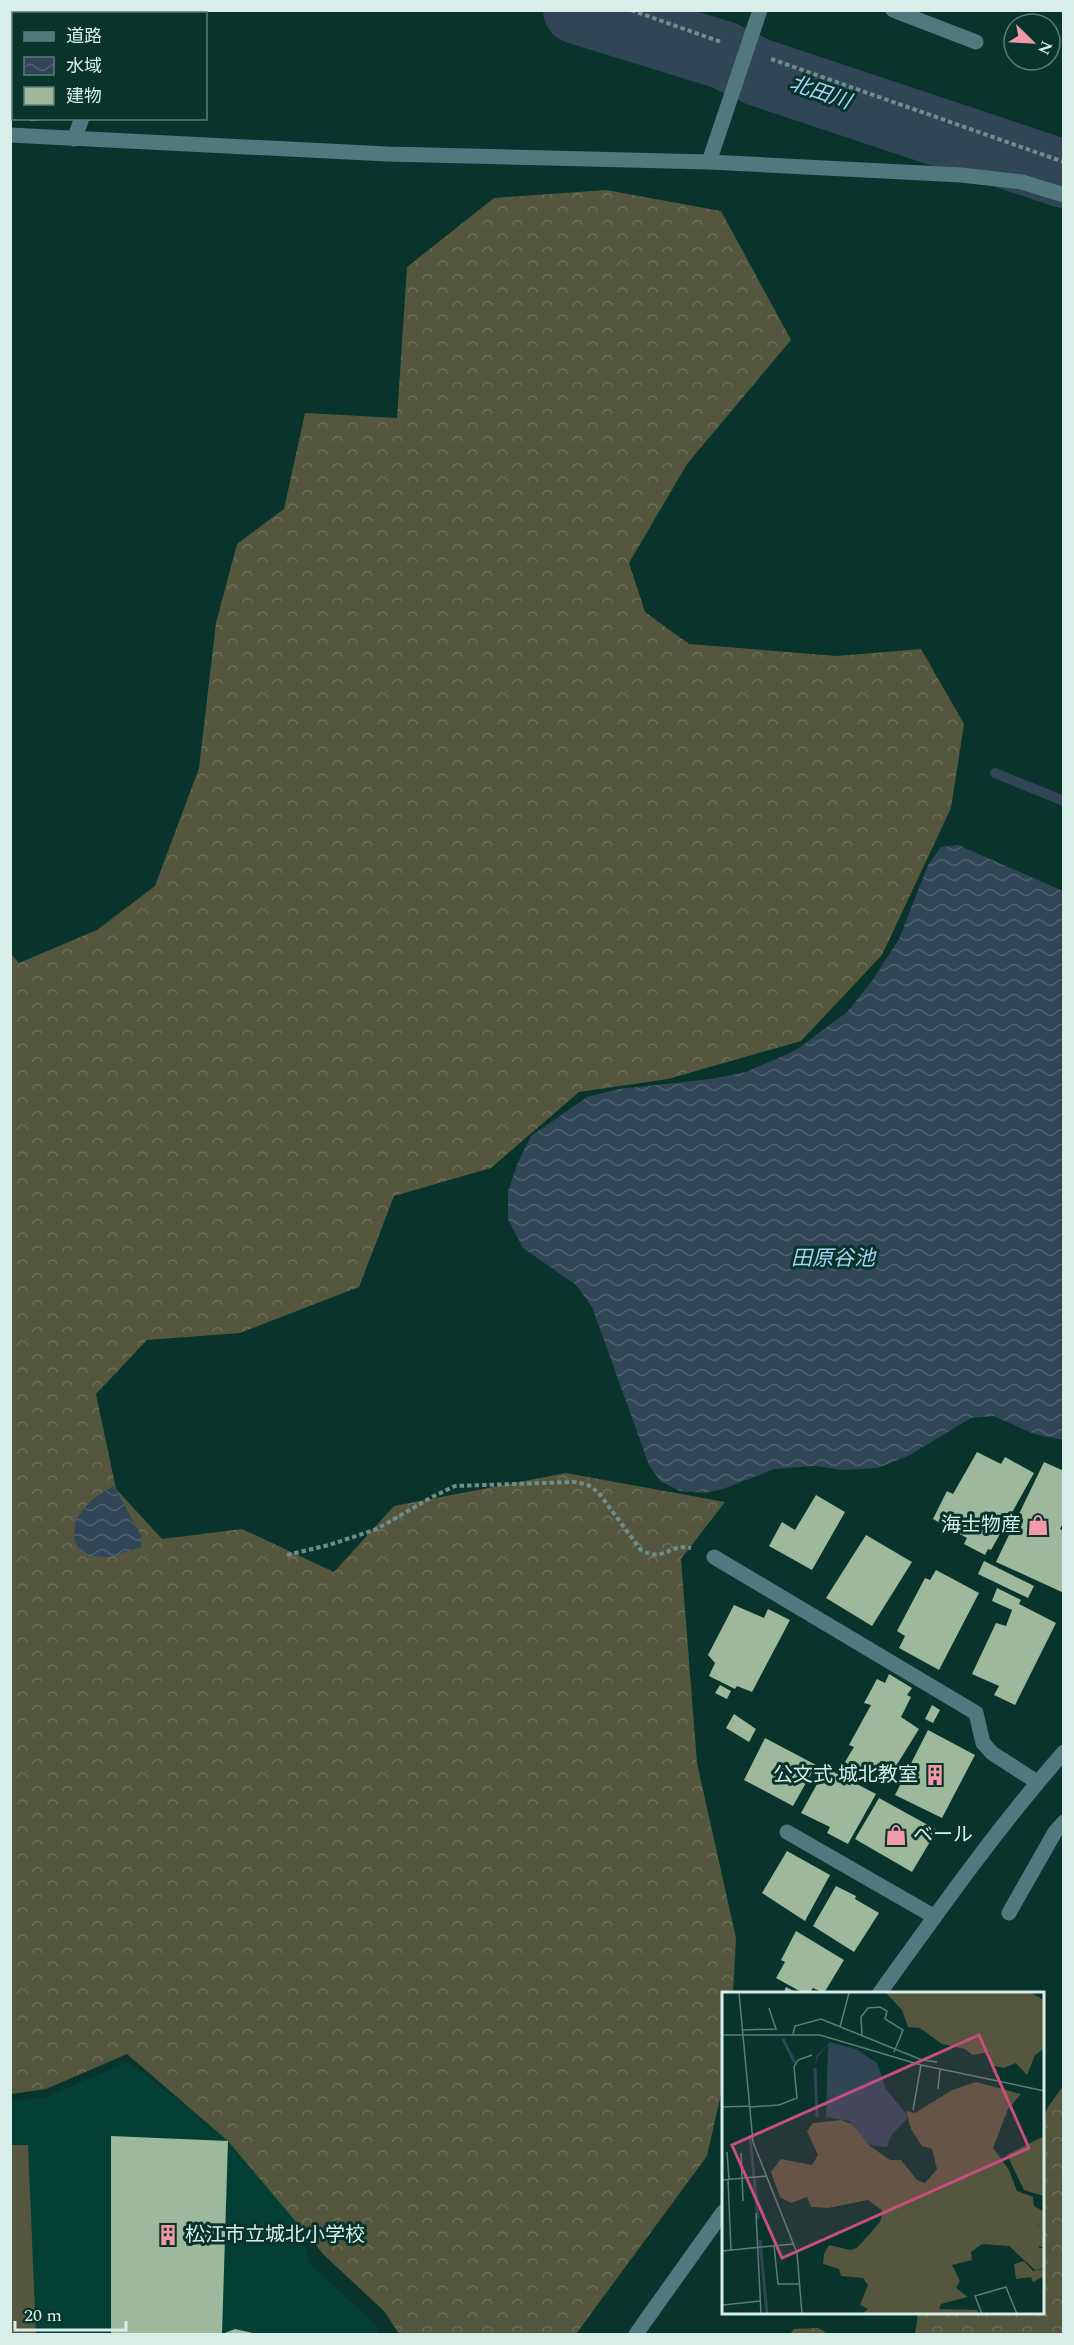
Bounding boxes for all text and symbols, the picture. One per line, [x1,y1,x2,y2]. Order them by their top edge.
legend [12,12,207,120]
north arrow [1002,12,1062,72]
text: 道路 [66,23,102,50]
text: N [1031,37,1058,59]
text: 水域 [66,53,102,80]
water label: 北田川 [785,68,857,119]
text: 建物 [66,83,102,110]
water label: 田原谷池 [791,1243,877,1275]
place label: 海士物産 [941,1510,1021,1540]
shop icon: 海士物産 [1026,1513,1050,1537]
place label: 公文式 城北教室 [773,1760,918,1790]
building icon: 公文式 城北教室 [923,1763,947,1787]
place label: ベール [913,1820,973,1850]
shop icon: ベール [884,1823,908,1847]
inset map [722,1992,1044,2315]
place label: 松江市立城北小学校 [185,2220,365,2250]
building icon: 松江市立城北小学校 [156,2223,180,2247]
scale bar [15,2294,126,2332]
text: 20 m [24,2302,62,2329]

